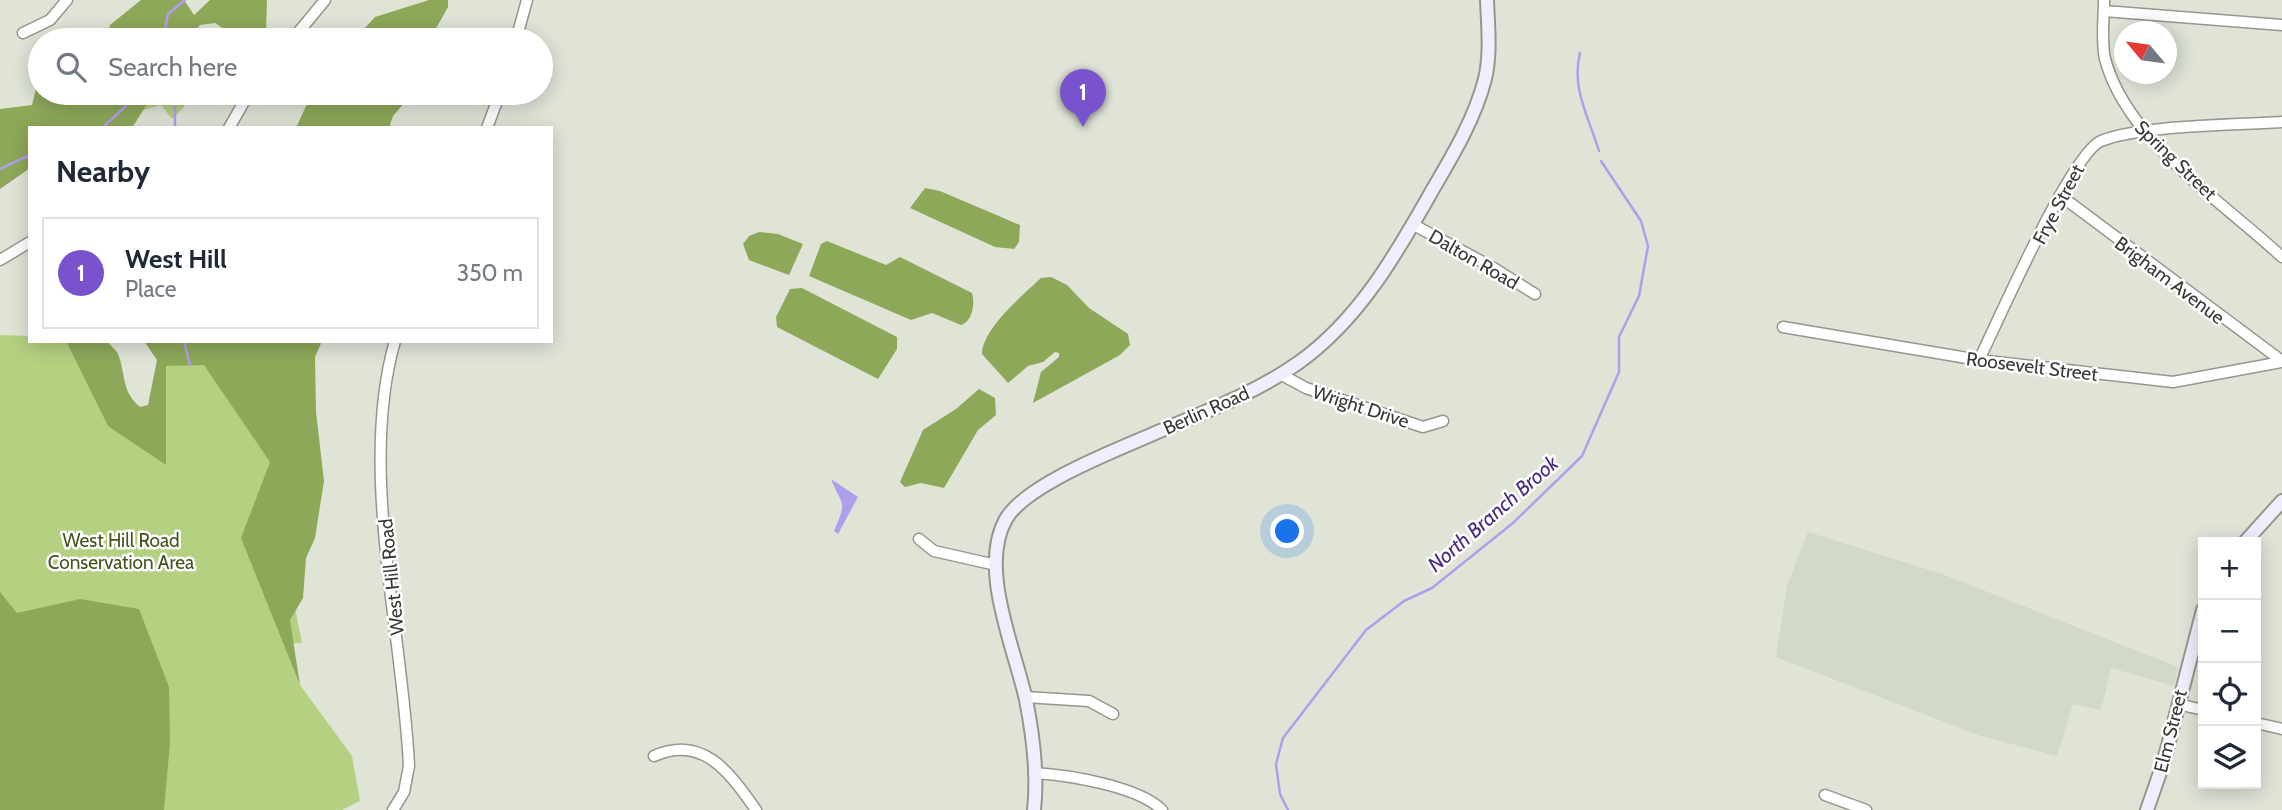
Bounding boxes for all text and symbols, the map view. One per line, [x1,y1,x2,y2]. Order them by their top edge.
north arrow [2114,21,2177,84]
search box [28,28,553,105]
icon: search [52,48,90,86]
text: Search here [108,51,237,83]
pin: 1 [1060,69,1106,127]
street label: Spring Street [2130,116,2222,205]
text: Nearby [56,153,150,190]
street label: Frye Street [2028,160,2089,248]
street label: Dalton Road [1425,224,1523,294]
street label: Brigham Avenue [2110,232,2229,329]
text: West Hill [125,243,227,275]
text: 1 [77,259,85,287]
text: 350 m [457,259,523,287]
text: Place [125,275,177,303]
street label: Roosevelt Street [1965,347,2100,386]
street label: Wright Drive [1310,380,1412,433]
street label: Berlin Road [1160,381,1253,440]
water label: North Branch Brook [1422,450,1564,577]
your location [1270,514,1304,548]
street label: West Hill Road [374,517,409,636]
park label: West Hill Road Conservation Area [48,529,194,574]
map controls [2198,537,2261,789]
button: + [2198,537,2261,600]
button: − [2198,600,2261,663]
button: locate [2198,663,2261,726]
street label: Elm Street [2149,687,2192,775]
button: layers [2198,726,2261,789]

